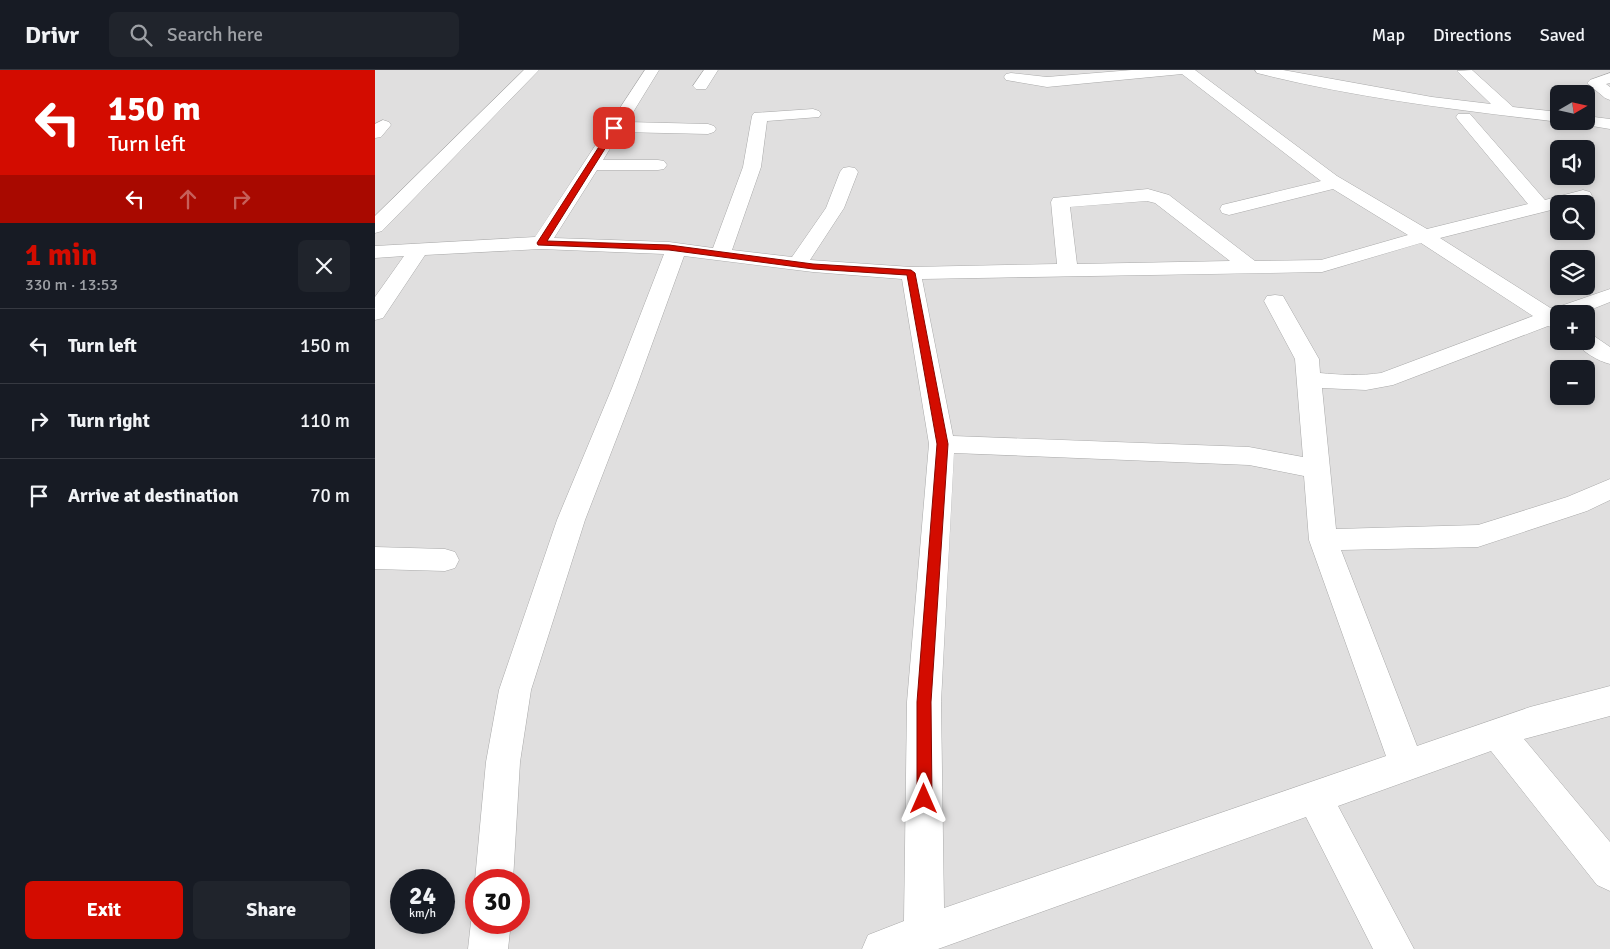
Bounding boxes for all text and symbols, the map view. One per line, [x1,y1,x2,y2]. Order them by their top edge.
search box [109,12,459,57]
text: Drivr [25,20,79,50]
icon: search [127,21,155,49]
text: Search here [167,23,263,47]
text: Map [1372,24,1405,46]
text: Directions [1433,24,1512,46]
text: Saved [1540,24,1585,46]
north arrow [1550,85,1595,130]
map controls [1550,85,1595,405]
text: 150 m [108,87,201,130]
icon: left [25,90,90,155]
pin [593,107,635,149]
icon: arrive [600,114,628,142]
text: Turn left [108,130,186,157]
button: sound [1550,140,1595,185]
icon: left [121,185,149,213]
icon: ahead [174,185,202,213]
icon: right [227,185,255,213]
button: search [1550,195,1595,240]
text: 1 min [25,237,97,274]
button: close [298,240,350,292]
button: layers [1550,250,1595,295]
text: 330 m · 13:53 [25,275,118,295]
button: + [1550,305,1595,350]
icon: left [25,332,53,360]
text: Turn left [68,334,137,358]
text: 150 m [300,334,350,358]
button: − [1550,360,1595,405]
icon: right [25,407,53,435]
text: Turn right [68,409,150,433]
text: 110 m [300,409,350,433]
icon: arrive [25,482,53,510]
text: Arrive at destination [68,484,239,508]
text: 70 m [310,484,350,508]
position arrow [897,772,949,824]
speed limit sign: 30 [465,869,530,934]
text: 24 [409,880,436,911]
button: Exit [25,881,183,939]
button: Share [193,881,350,939]
text: km/h [409,906,436,921]

